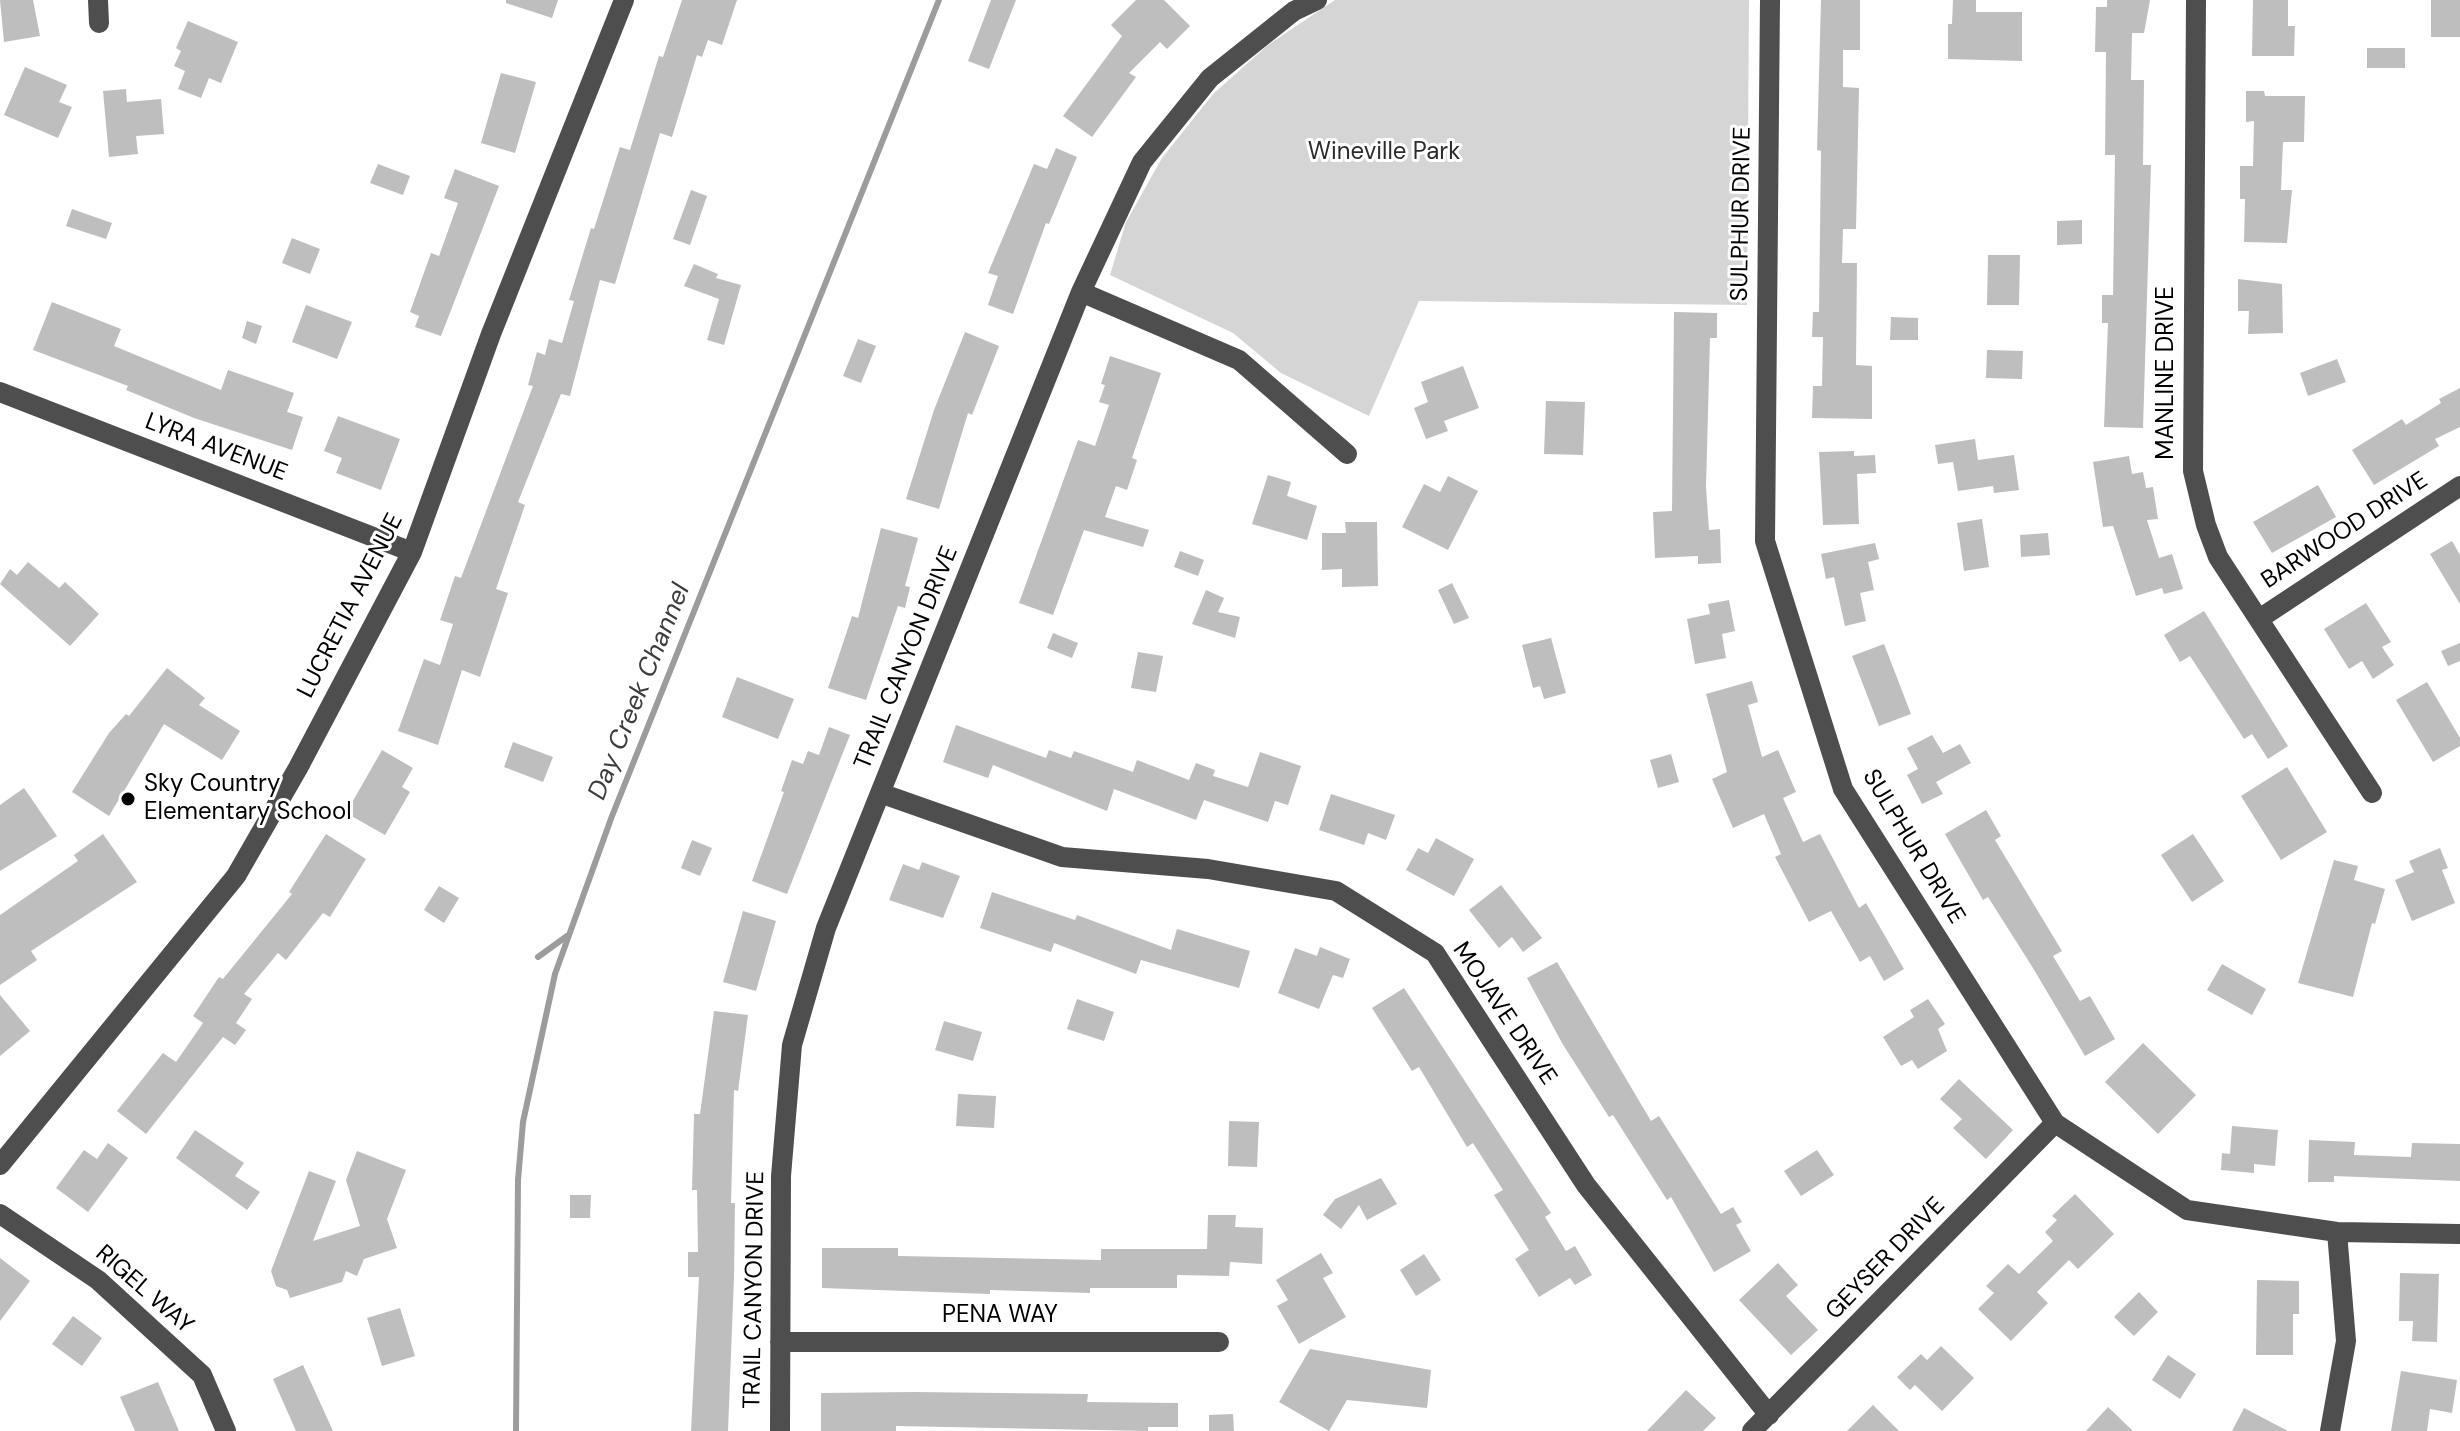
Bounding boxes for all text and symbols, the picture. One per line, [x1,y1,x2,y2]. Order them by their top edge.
street label: SULPHUR DRIVE [1726,126,1758,302]
park label: Wineville Park [1308,139,1460,167]
street label: MANLINE DRIVE [2153,286,2181,460]
street label: LYRA AVENUE [141,408,291,488]
street label: BARWOOD DRIVE [2256,466,2434,596]
street label: LUCRETIA AVENUE [292,509,410,703]
street label: TRAIL CANYON DRIVE [849,542,965,774]
water label: Day Creek Channel [582,579,698,805]
street label: SULPHUR DRIVE [1856,765,1970,929]
place label: Sky Country Elementary School [144,771,352,827]
marker: Sky Country Elementary School [119,790,137,808]
street label: MOJAVE DRIVE [1446,937,1562,1091]
street label: TRAIL CANYON DRIVE [739,1171,771,1409]
street label: GEYSER DRIVE [1820,1192,1952,1326]
street label: RIGEL WAY [89,1240,199,1340]
street label: PENA WAY [942,1302,1058,1330]

